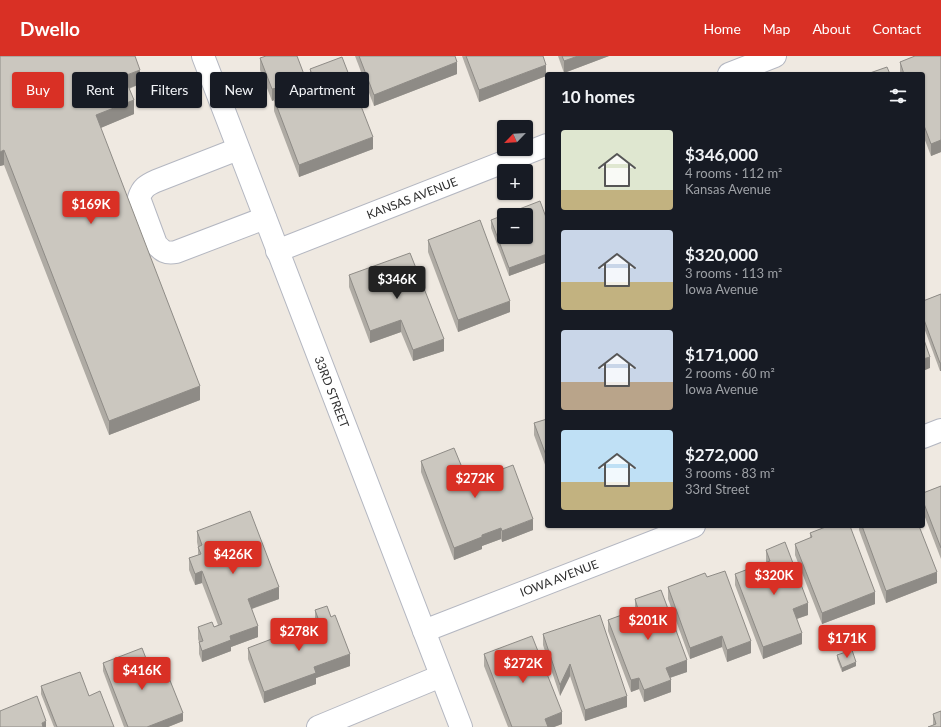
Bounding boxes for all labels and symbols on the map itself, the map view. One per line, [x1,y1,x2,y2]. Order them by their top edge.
north arrow [497,120,533,156]
street label: KANSAS AVENUE [364,174,460,222]
pin: $169K [63,191,119,225]
pin: $346K [369,266,425,300]
street label: 33RD STREET [311,354,353,430]
pin: $272K [447,465,503,499]
pin: $426K [205,541,261,575]
street label: IOWA AVENUE [518,556,600,600]
pin: $320K [746,562,802,596]
pin: $201K [620,607,676,641]
pin: $278K [271,618,327,652]
pin: $171K [819,625,875,659]
pin: $272K [495,650,551,684]
pin: $416K [114,657,170,691]

